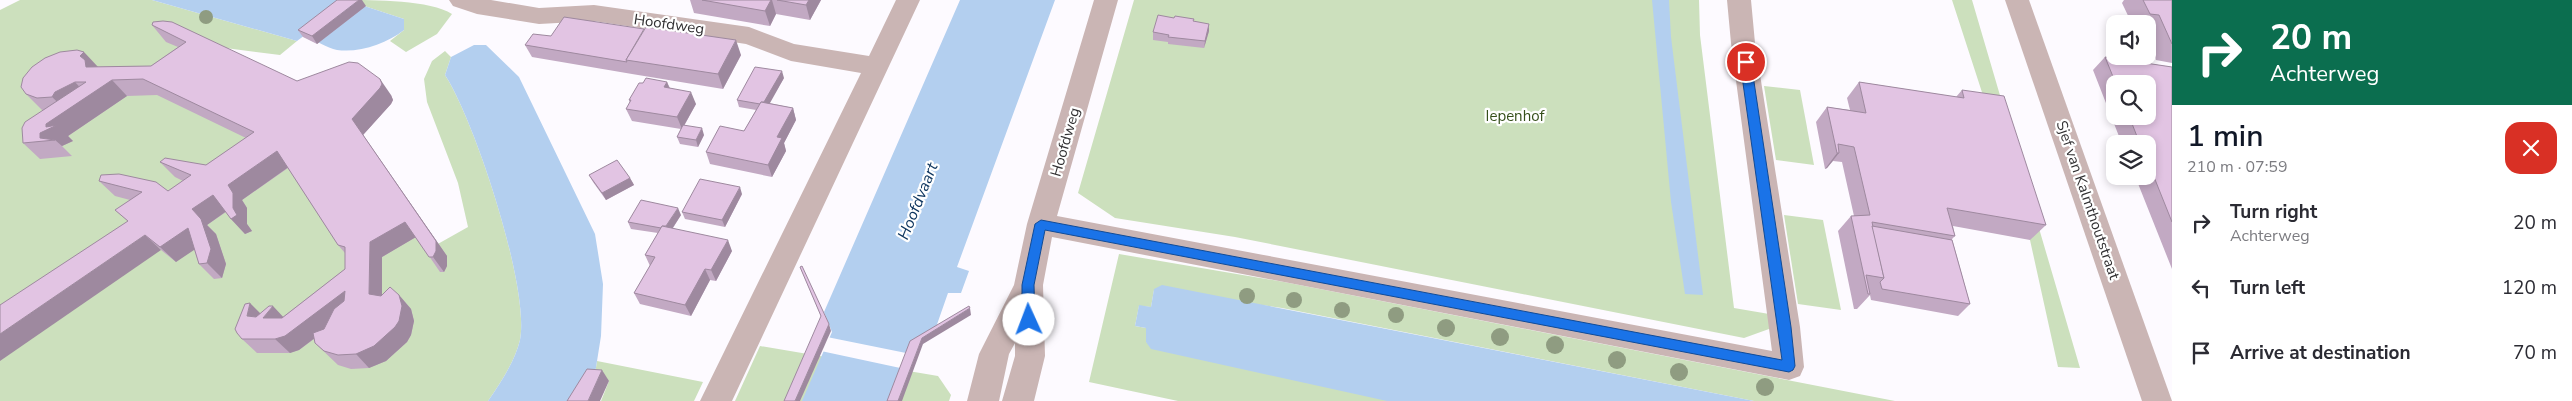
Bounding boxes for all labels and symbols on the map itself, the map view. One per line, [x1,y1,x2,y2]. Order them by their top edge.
street label: Hoofdweg [633,9,705,39]
pin [1725,41,1767,83]
street label: Hoofdweg [1046,105,1084,179]
park label: Iepenhof [1486,106,1545,126]
street label: Sjef van Kalmthoutstraat [2051,118,2125,283]
water label: Hoofdvaart [893,159,943,243]
position arrow [1002,293,1054,345]

